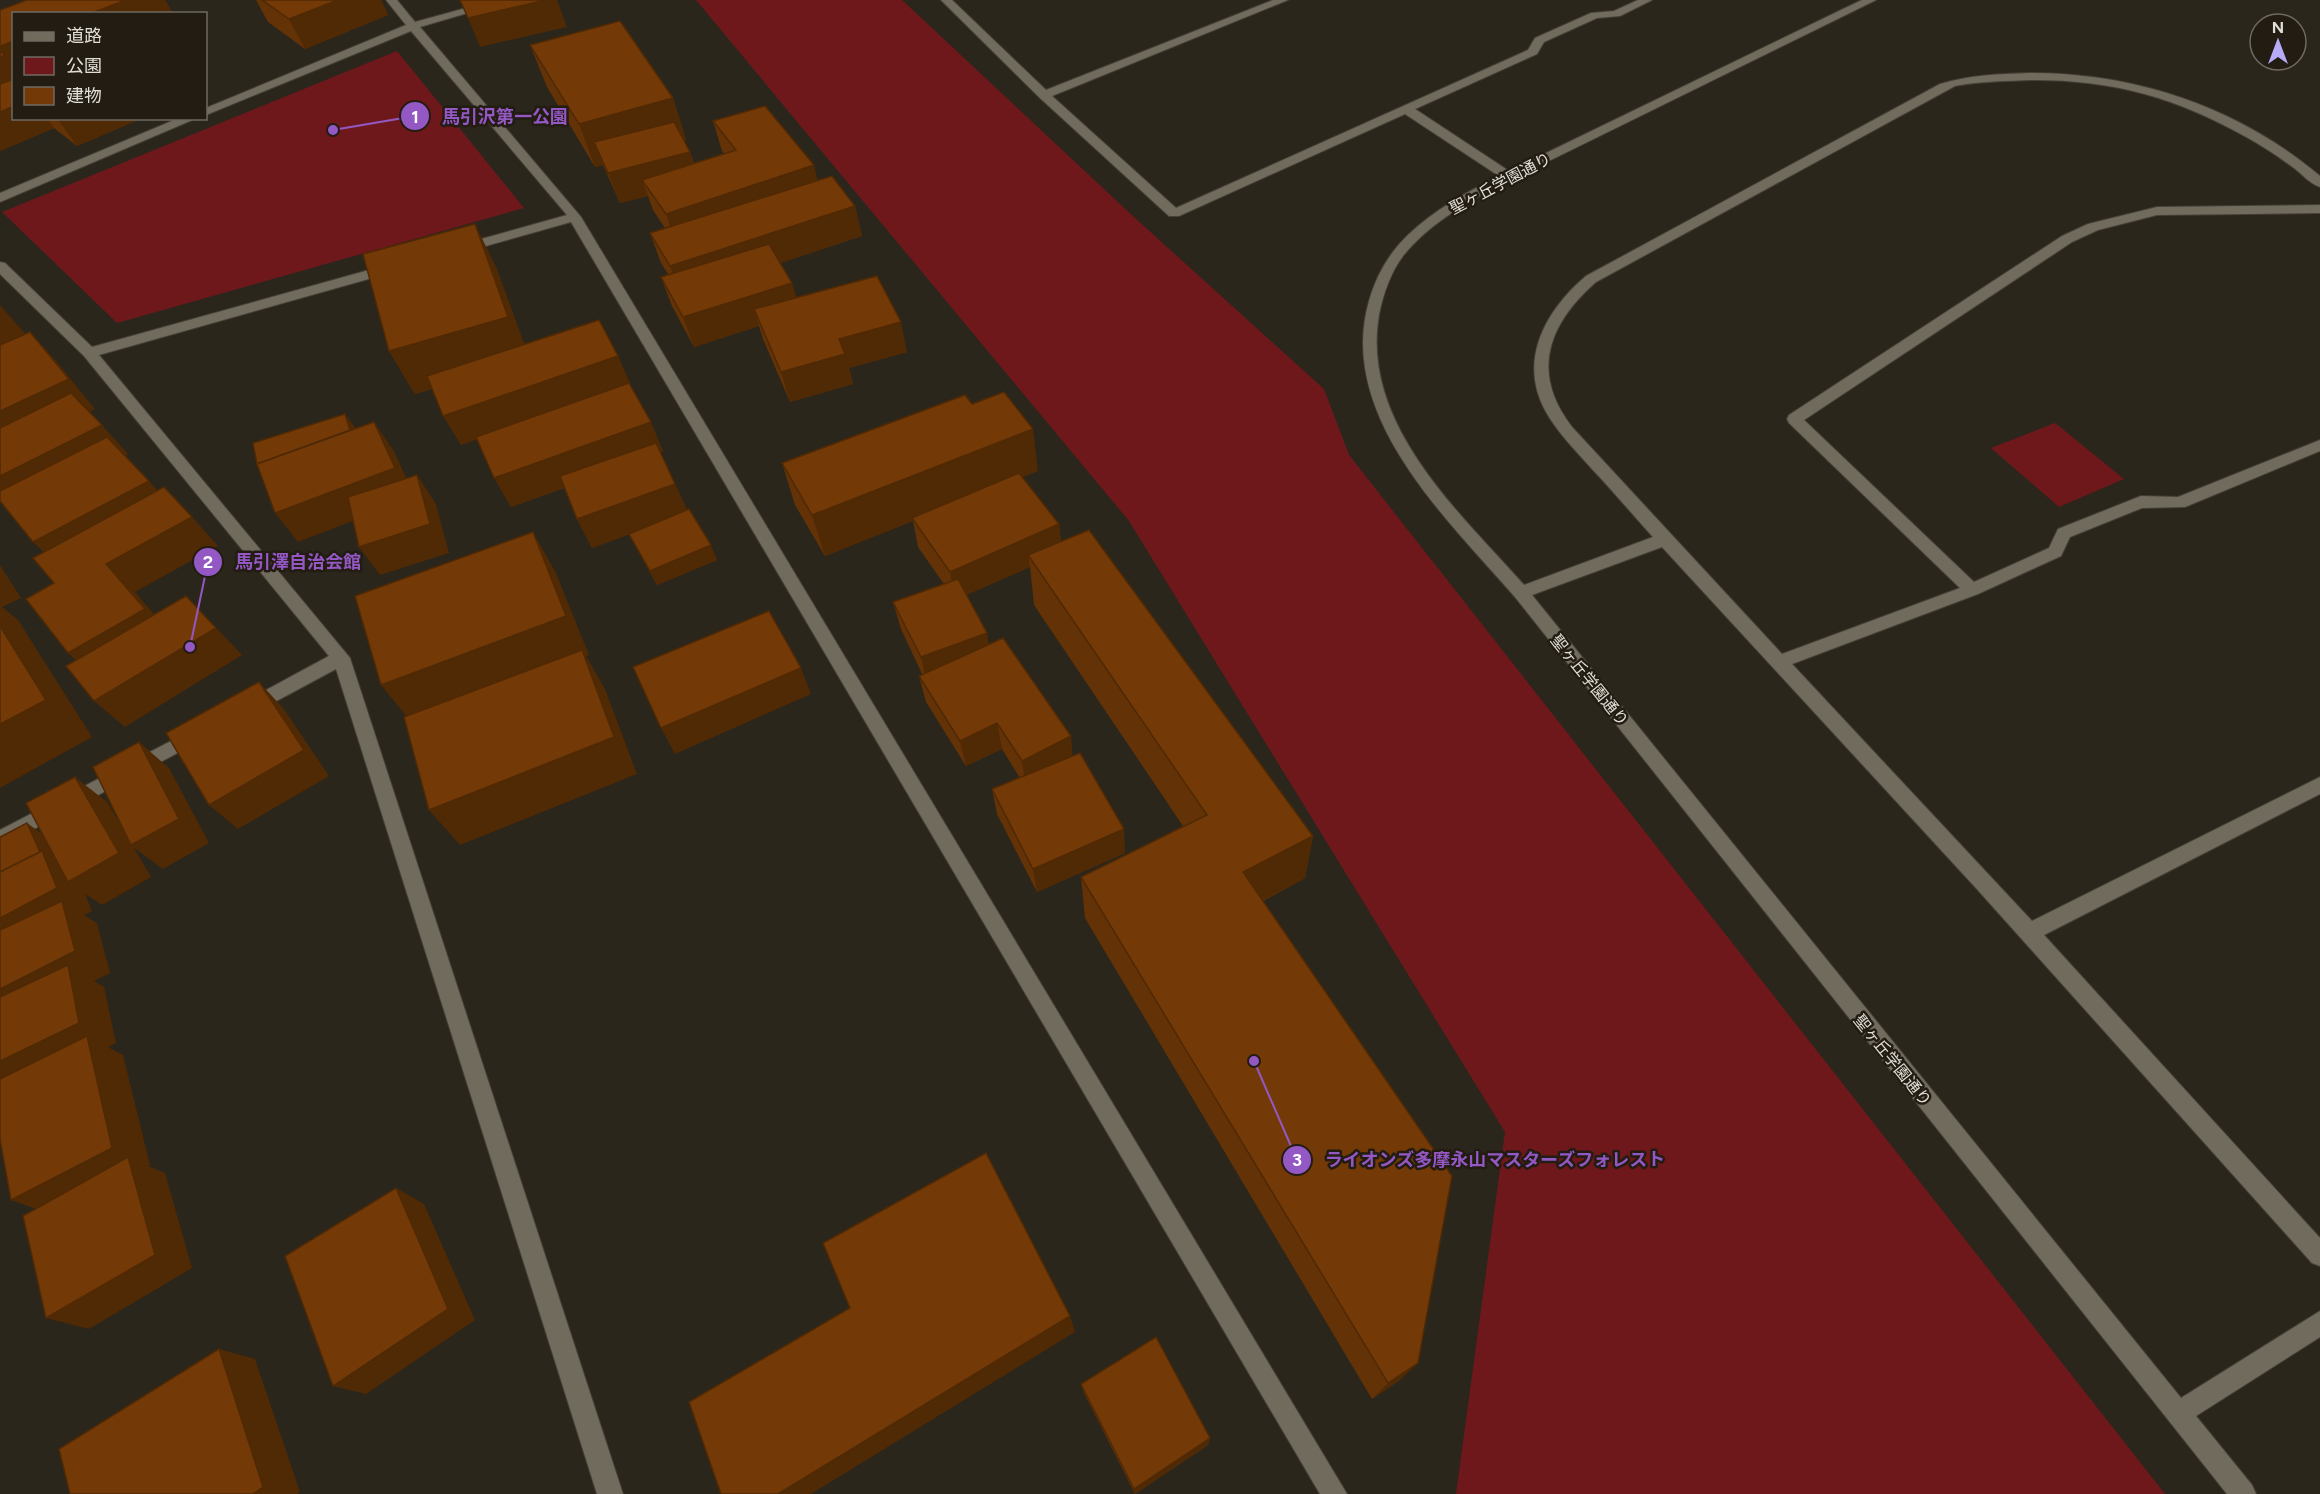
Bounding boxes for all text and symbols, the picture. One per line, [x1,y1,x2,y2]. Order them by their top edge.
legend [12,12,207,120]
north arrow [2248,12,2308,72]
text: N [2272,18,2284,37]
text: 道路 [66,25,102,47]
text: 公園 [66,55,102,77]
text: 建物 [66,85,102,107]
callout: 馬引沢第一公園 [400,98,580,134]
text: 1 [411,106,419,128]
text: 馬引沢第一公園 [442,106,568,128]
street label: 聖ヶ丘学園通り [1446,149,1554,218]
callout: 馬引澤自治会館 [193,544,373,580]
text: 2 [203,551,213,573]
text: 馬引澤自治会館 [235,551,361,573]
street label: 聖ヶ丘学園通り [1547,631,1632,730]
street label: 聖ヶ丘学園通り [1850,1011,1935,1110]
callout: ライオンズ多摩永山マスターズフォレスト [1282,1142,1678,1178]
text: 3 [1292,1149,1302,1171]
text: ライオンズ多摩永山マスターズフォレスト [1325,1149,1665,1171]

